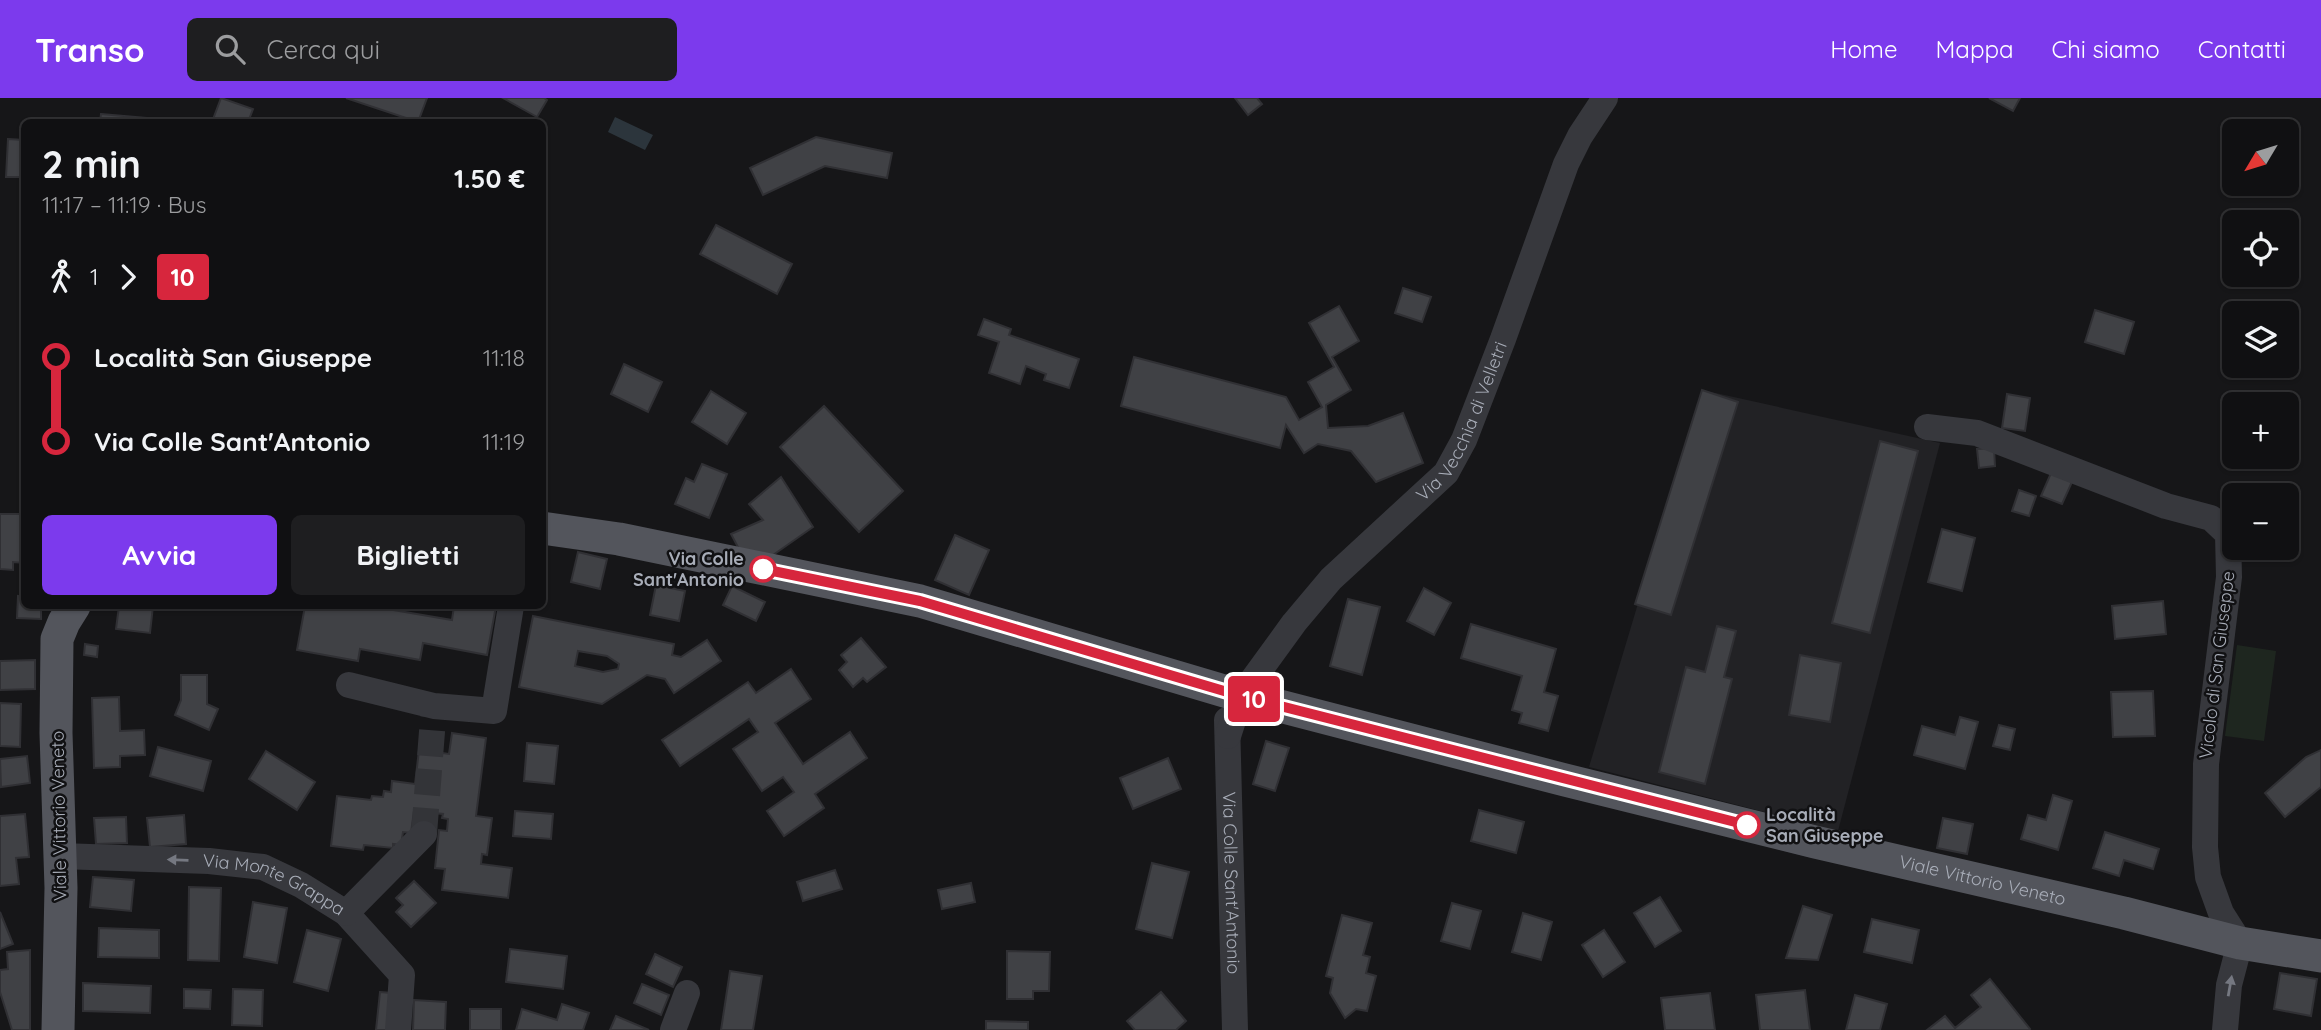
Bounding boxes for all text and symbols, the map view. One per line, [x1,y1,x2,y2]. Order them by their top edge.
search box [187,18,677,81]
text: Transo [35,29,145,70]
icon: search [211,30,249,68]
text: Cerca qui [267,33,380,66]
text: Home [1830,34,1898,64]
text: Mappa [1936,34,2014,64]
text: Chi siamo [2052,34,2160,64]
text: Contatti [2198,34,2286,64]
north arrow [2222,119,2300,196]
map controls [2222,119,2299,560]
text: 2 min [42,140,141,188]
text: 1.50 € [454,162,525,195]
text: 11:17 – 11:19 · Bus [42,190,206,219]
button: locate [2222,210,2299,287]
icon: walk [42,258,80,296]
icon: forward [109,258,147,296]
text: 1 [90,262,99,291]
text: 10 [171,262,195,292]
button: layers [2222,301,2299,378]
street label: Via Vecchia di Velletri [1411,338,1512,506]
text: Località San Giuseppe [94,341,372,374]
text: 11:18 [483,343,525,372]
button: + [2222,392,2299,469]
text: Via Colle Sant'Antonio [94,425,370,458]
text: 11:19 [482,427,525,456]
button: − [2222,483,2299,560]
button: Avvia [42,515,277,595]
button: Biglietti [291,515,525,595]
place label: Via Colle Sant'Antonio [633,547,744,591]
marker: Via Colle Sant'Antonio [750,556,776,582]
street label: Vicolo di San Giuseppe [2194,570,2239,760]
line badge: 10 [1222,676,1286,722]
text: 10 [1242,684,1266,714]
street label: Viale Vittorio Veneto [46,731,71,901]
street label: Via Colle Sant'Antonio [1218,791,1246,975]
place label: Località San Giuseppe [1766,803,1884,847]
marker: Località San Giuseppe [1734,812,1760,838]
street label: Via Monte Grappa [203,849,349,920]
street label: Viale Vittorio Veneto [1897,850,2068,910]
one-way arrow [167,855,189,866]
one-way arrow [2225,975,2236,997]

